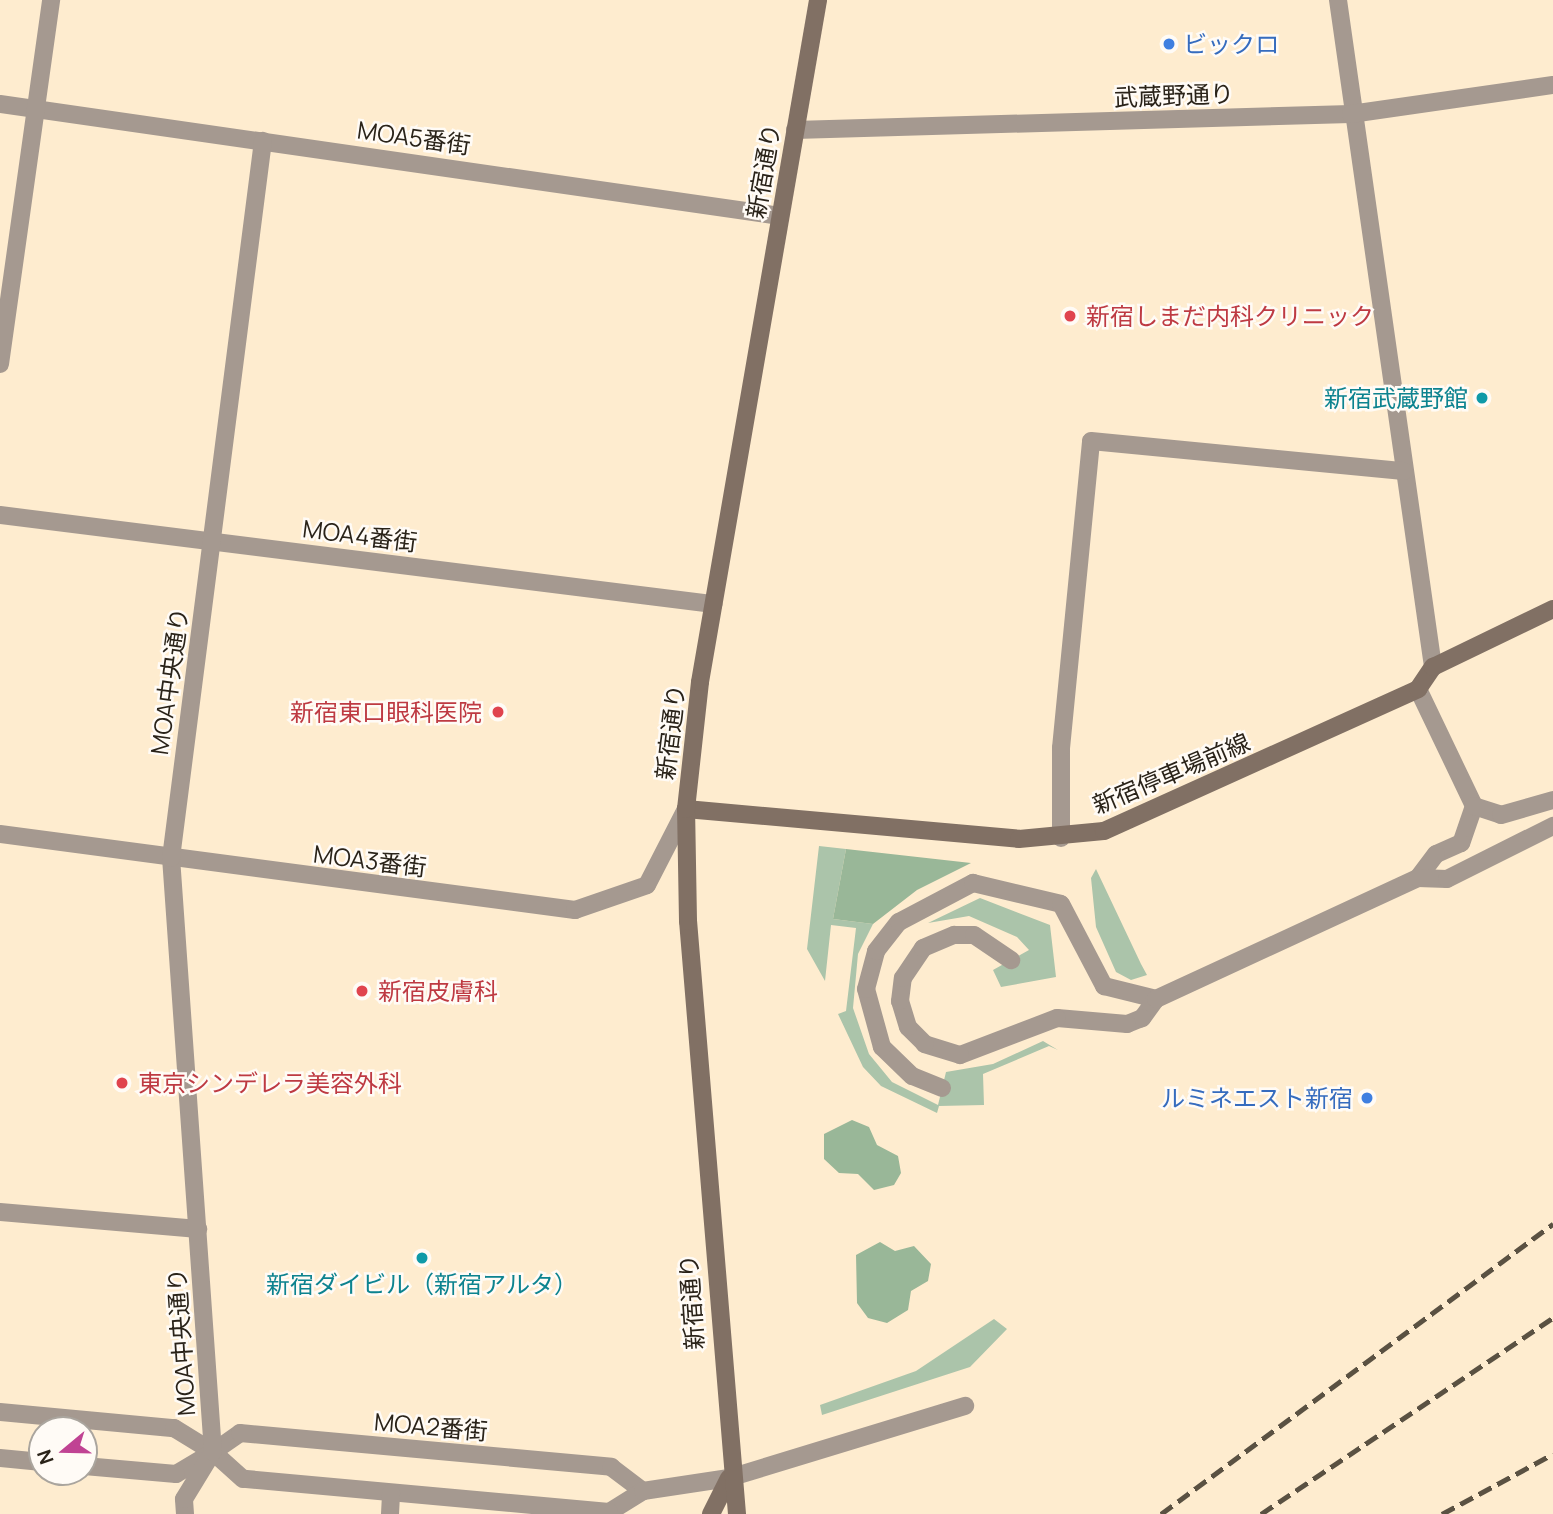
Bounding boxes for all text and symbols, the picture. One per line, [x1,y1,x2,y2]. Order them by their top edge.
place label: ビックロ [1183,30,1279,58]
marker: ビックロ [1161,36,1177,52]
street label: 武蔵野通り [1114,79,1234,111]
street label: MOA5番街 [355,115,473,159]
street label: 新宿通り [740,121,786,221]
place label: 新宿しまだ内科クリニック [1086,302,1374,330]
marker: 新宿しまだ内科クリニック [1060,306,1080,326]
place label: 新宿武蔵野館 [1324,384,1468,412]
marker: 新宿武蔵野館 [1474,390,1490,406]
street label: MOA4番街 [301,514,419,556]
street label: MOA中央通り [144,606,194,756]
street label: 新宿通り [650,683,690,781]
place label: 新宿東口眼科医院 [290,698,482,726]
marker: 新宿東口眼科医院 [488,702,508,722]
street label: 新宿停車場前線 [1088,727,1254,819]
street label: MOA3番街 [312,839,428,881]
place label: 新宿皮膚科 [378,977,498,1005]
marker: 新宿皮膚科 [352,981,372,1001]
place label: 東京シンデレラ美容外科 [138,1069,402,1097]
marker: 東京シンデレラ美容外科 [112,1073,132,1093]
place label: ルミネエスト新宿 [1161,1084,1353,1112]
marker: ルミネエスト新宿 [1359,1090,1375,1106]
marker: 新宿ダイビル（新宿アルタ） [414,1250,430,1266]
street label: 新宿通り [673,1253,709,1351]
street label: MOA中央通り [161,1267,201,1417]
place label: 新宿ダイビル（新宿アルタ） [266,1270,578,1298]
street label: MOA2番街 [373,1407,489,1445]
north arrow [28,1416,98,1486]
text: N [31,1446,60,1468]

